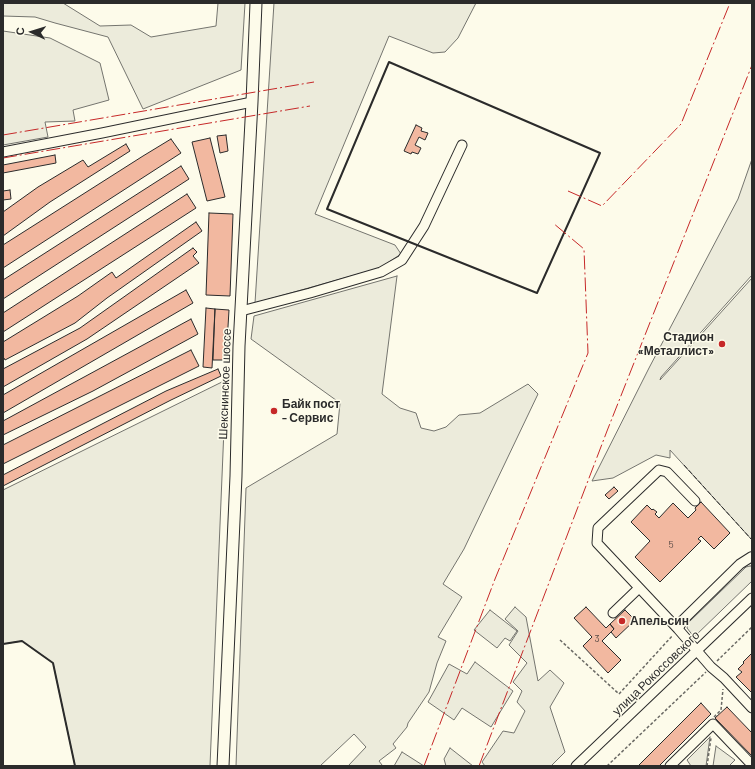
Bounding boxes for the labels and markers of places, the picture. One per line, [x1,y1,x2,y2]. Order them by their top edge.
place label: Стадион «Металлист» [638,330,714,358]
marker: Стадион «Металлист» [717,339,727,349]
place label: Байк пост - Сервис [282,397,340,425]
marker: Байк пост - Сервис [269,406,279,416]
place label: Апельсин [630,614,689,628]
marker: Апельсин [617,616,627,626]

